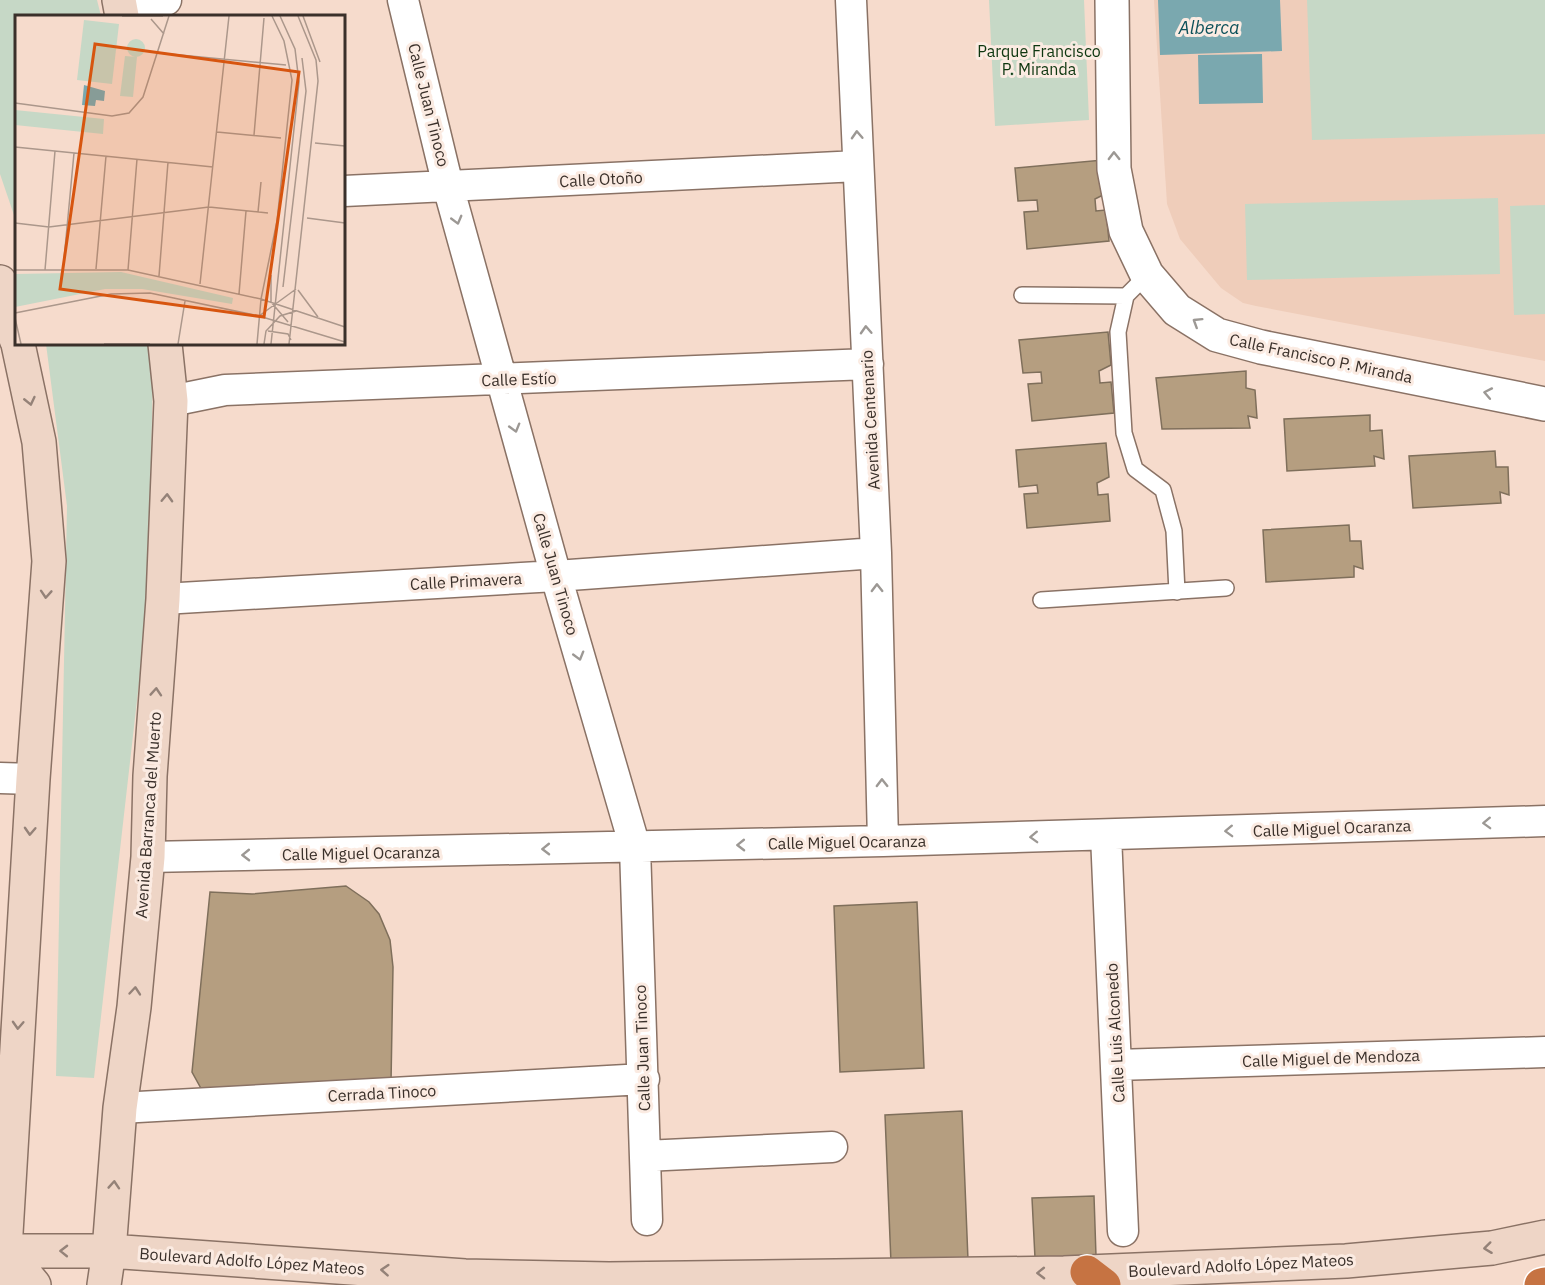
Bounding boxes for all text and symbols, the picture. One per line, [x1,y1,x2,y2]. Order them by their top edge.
inset map [15,15,345,345]
water label: Alberca [1177,16,1240,39]
street label: Calle Juan Tinoco [404,41,454,169]
park label: Parque Francisco P. Miranda [977,41,1101,79]
one-way arrow [850,131,863,140]
one-way arrow [1108,151,1120,160]
street label: Calle Otoño [559,167,643,191]
one-way arrow [450,215,463,225]
one-way arrow [1193,318,1203,330]
one-way arrow [860,325,873,334]
street label: Calle Francisco P. Miranda [1228,329,1415,387]
street label: Avenida Centenario [856,350,884,490]
street label: Calle Estío [481,368,557,390]
one-way arrow [1483,387,1493,400]
one-way arrow [23,395,36,405]
one-way arrow [507,423,520,433]
one-way arrow [161,493,174,502]
street label: Calle Juan Tinoco [529,510,583,638]
street label: Calle Primavera [409,568,523,594]
one-way arrow [871,583,883,592]
one-way arrow [40,590,53,599]
one-way arrow [572,650,584,661]
one-way arrow [149,688,162,697]
street label: Avenida Barranca del Muerto [131,711,165,919]
one-way arrow [876,778,888,787]
street label: Calle Miguel Ocaranza [1253,815,1412,841]
one-way arrow [1482,817,1491,829]
one-way arrow [1224,825,1233,837]
one-way arrow [23,826,36,835]
street label: Calle Miguel Ocaranza [768,831,927,853]
one-way arrow [1029,831,1038,843]
one-way arrow [737,838,746,851]
street label: Calle Miguel Ocaranza [282,842,441,864]
one-way arrow [542,843,551,855]
one-way arrow [242,849,251,861]
street label: Calle Luis Alconedo [1101,963,1129,1103]
street label: Calle Juan Tinoco [630,984,654,1112]
one-way arrow [128,987,141,996]
one-way arrow [12,1021,25,1030]
street label: Calle Miguel de Mendoza [1242,1045,1421,1071]
street label: Cerrada Tinoco [327,1080,437,1106]
one-way arrow [108,1181,121,1190]
one-way arrow [1483,1241,1492,1254]
street label: Boulevard Adolfo López Mateos [139,1243,365,1279]
one-way arrow [60,1245,69,1257]
street label: Boulevard Adolfo López Mateos [1128,1249,1354,1281]
one-way arrow [380,1264,389,1277]
one-way arrow [1037,1267,1046,1279]

